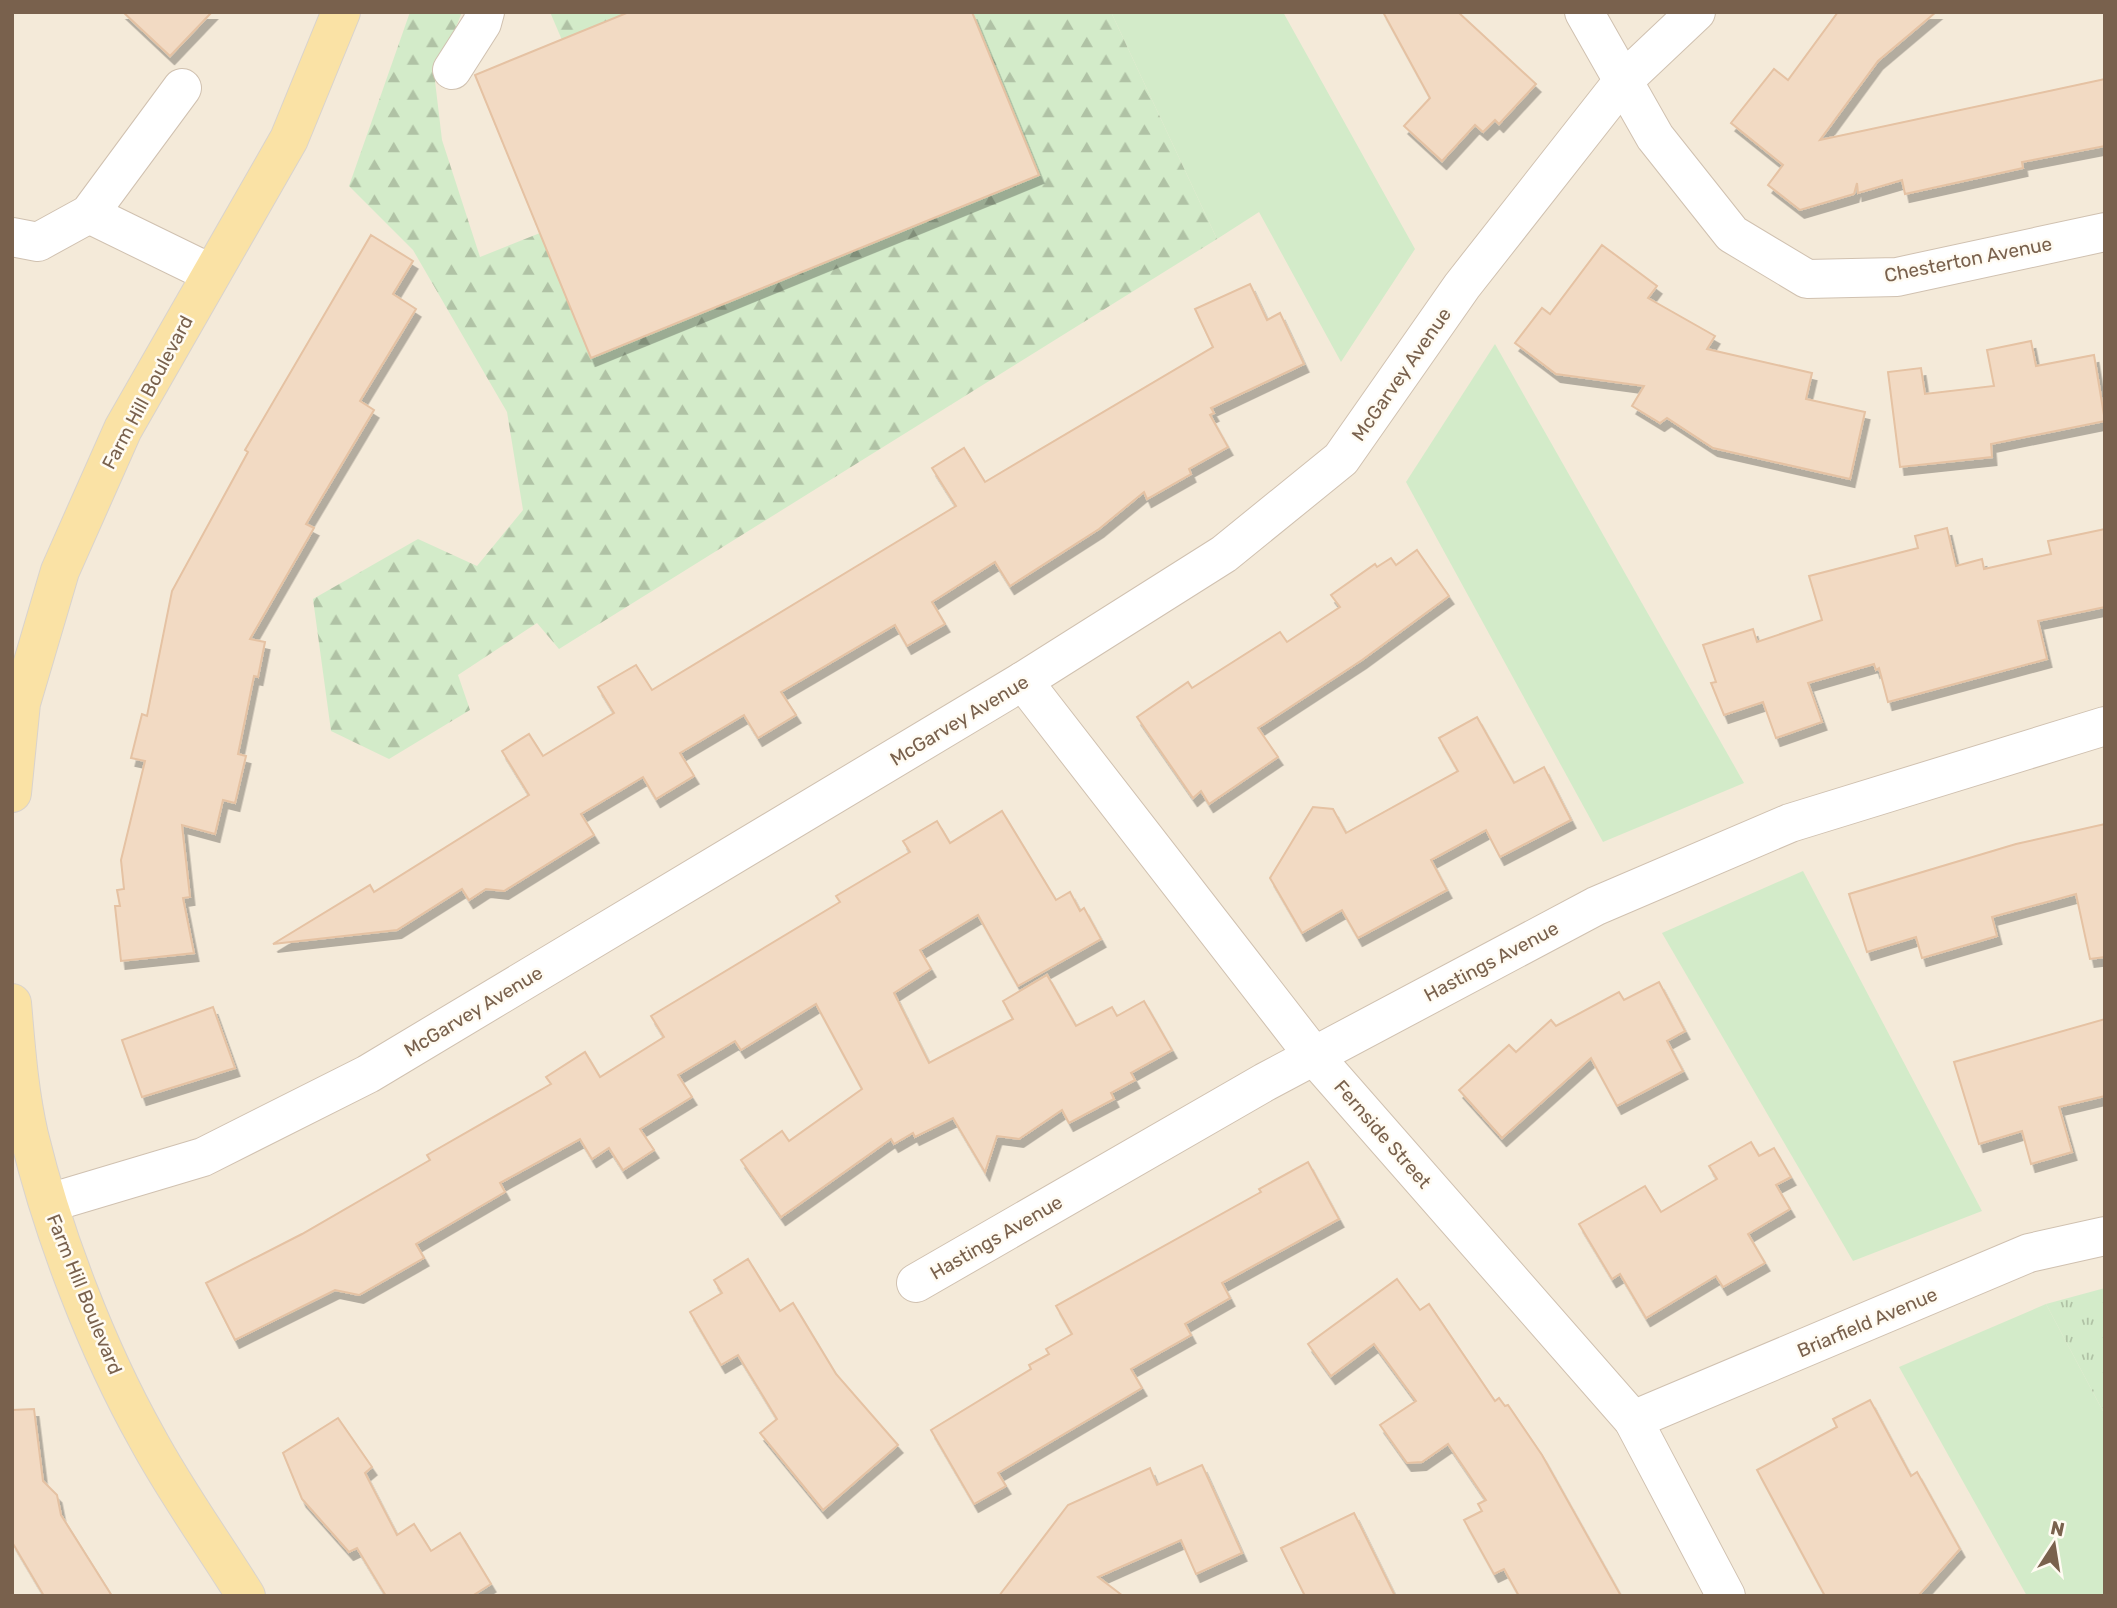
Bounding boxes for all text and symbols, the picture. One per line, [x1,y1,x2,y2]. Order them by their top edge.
street label: Chesterton Avenue [1882,232,2054,287]
street label: McGarvey Avenue [1347,303,1456,445]
street label: Farm Hill Boulevard [97,311,198,473]
street label: McGarvey Avenue [886,670,1033,771]
street label: Hastings Avenue [1420,916,1562,1007]
street label: McGarvey Avenue [400,961,547,1062]
street label: Fernside Street [1329,1075,1436,1194]
street label: Hastings Avenue [926,1190,1067,1285]
street label: Farm Hill Boulevard [42,1211,127,1378]
street label: Briarfield Avenue [1794,1283,1941,1362]
north arrow [2019,1510,2089,1580]
text: N [2048,1516,2067,1542]

